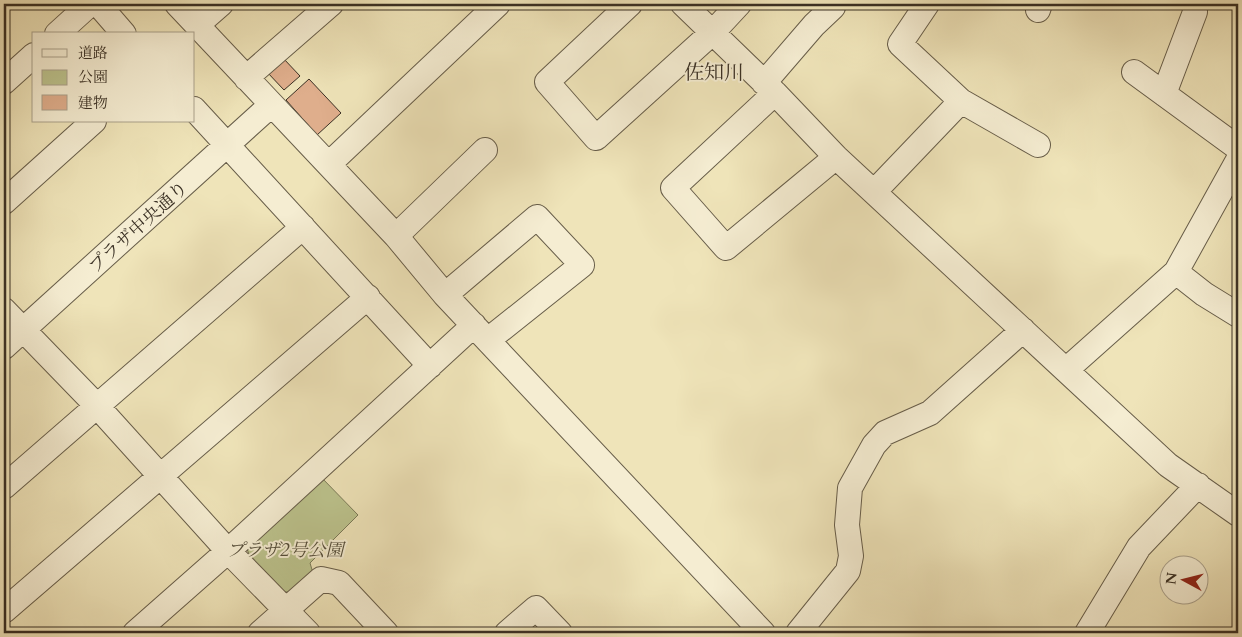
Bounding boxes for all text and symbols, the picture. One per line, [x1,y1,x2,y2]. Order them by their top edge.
legend [32,32,195,122]
text: 道路 [78,43,108,63]
district label: 佐知川 [684,59,744,86]
text: 公園 [78,67,108,87]
text: 建物 [78,93,108,113]
street label: プラザ中央通り [83,176,194,279]
park label: プラザ2号公園 [226,538,347,563]
north arrow [1160,554,1210,604]
text: N [1161,571,1182,586]

